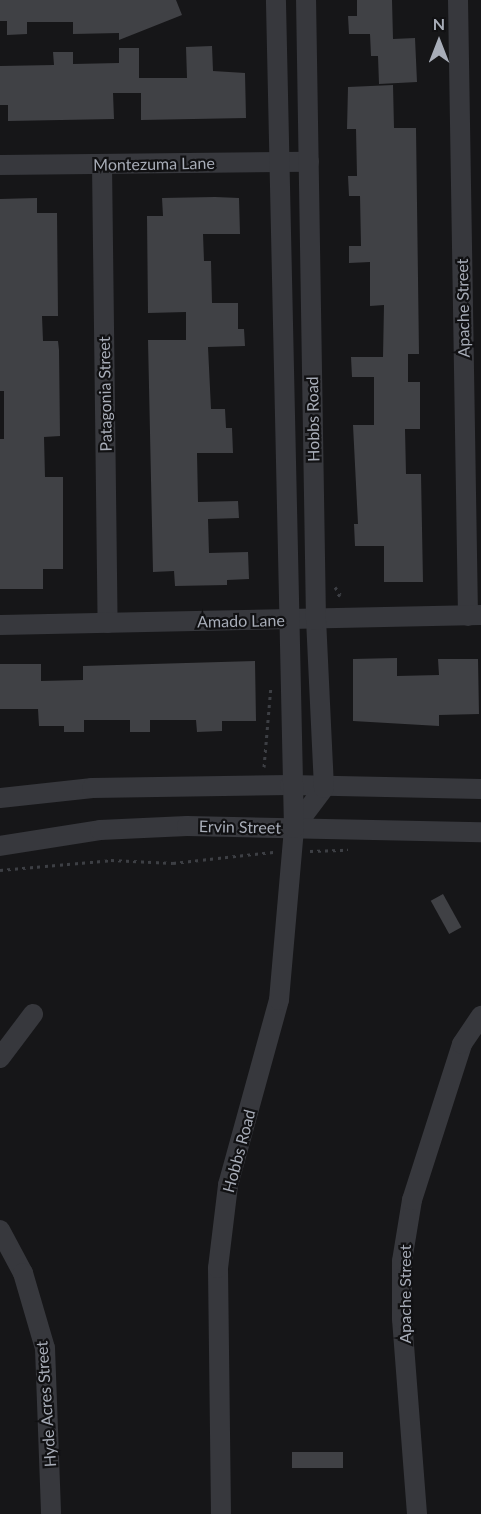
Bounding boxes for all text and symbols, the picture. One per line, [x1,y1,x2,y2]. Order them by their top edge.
north arrow [409,12,469,72]
text: N [433,14,445,33]
street label: Montezuma Lane [93,153,215,175]
street label: Apache Street [453,258,473,358]
street label: Patagonia Street [94,336,116,452]
street label: Hobbs Road [303,376,323,462]
street label: Amado Lane [197,611,285,631]
street label: Ervin Street [199,817,281,837]
street label: Hobbs Road [219,1107,259,1195]
street label: Apache Street [395,1245,415,1343]
street label: Hyde Acres Street [32,1340,60,1468]

